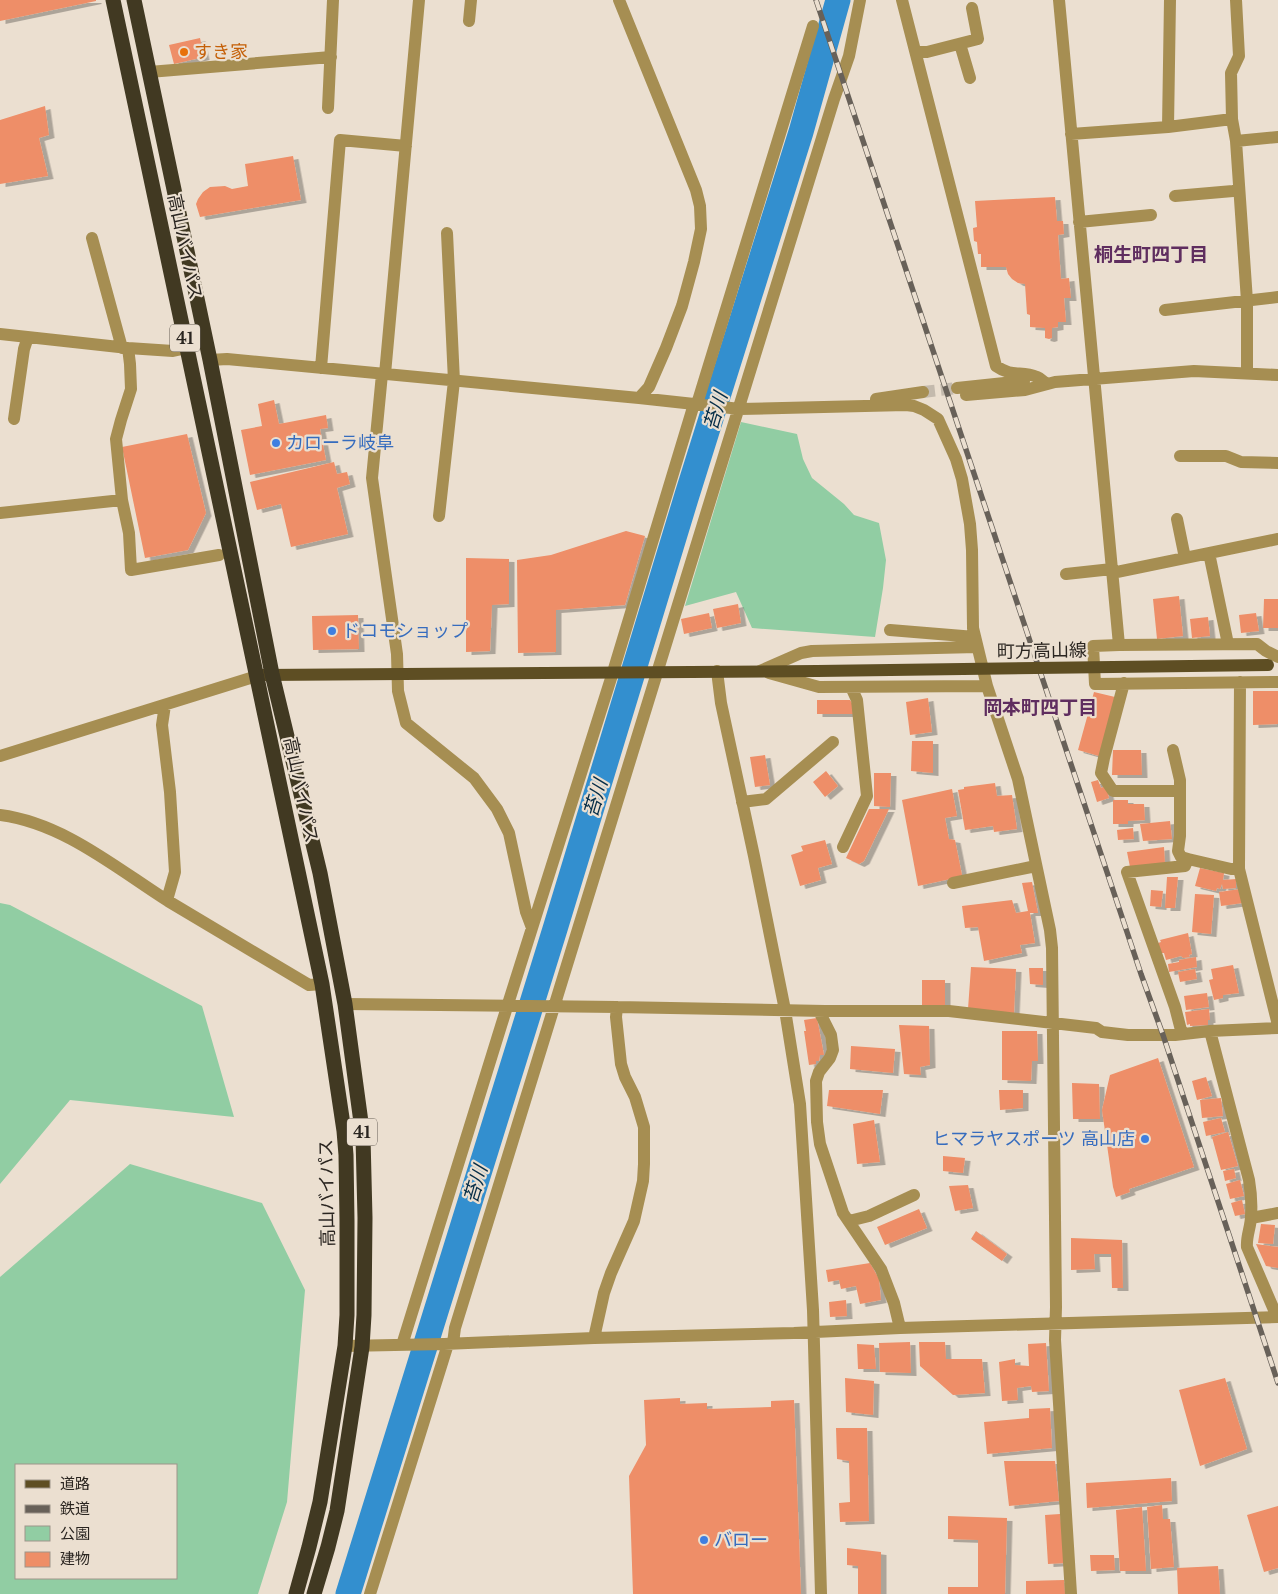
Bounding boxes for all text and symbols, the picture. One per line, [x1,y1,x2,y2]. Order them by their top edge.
place label: すき家 [194,41,248,63]
marker: すき家 [178,46,190,58]
street label: 高山バイパス [163,192,207,302]
district label: 桐生町四丁目 [1094,243,1208,266]
road number: 41 [170,324,200,352]
water label: 苔川 [699,388,733,433]
place label: カローラ岐阜 [286,432,394,454]
marker: カローラ岐阜 [270,437,282,449]
place label: ドコモショップ [342,620,468,642]
marker: ドコモショップ [326,625,338,637]
street label: 町方高山線 [997,639,1087,663]
district label: 岡本町四丁目 [983,696,1097,719]
street label: 高山バイパス [279,735,323,845]
water label: 苔川 [579,775,613,820]
road number: 41 [347,1118,377,1146]
place label: ヒマラヤスポーツ 高山店 [932,1128,1135,1150]
marker: ヒマラヤスポーツ 高山店 [1139,1133,1151,1145]
street label: 高山バイパス [315,1139,339,1247]
water label: 苔川 [459,1161,493,1206]
legend [15,1464,178,1579]
text: 道路 [60,1474,90,1493]
text: 鉄道 [60,1499,90,1518]
text: 公園 [60,1524,90,1543]
place label: バロー [714,1529,768,1551]
marker: バロー [698,1534,710,1546]
text: 建物 [60,1549,90,1568]

